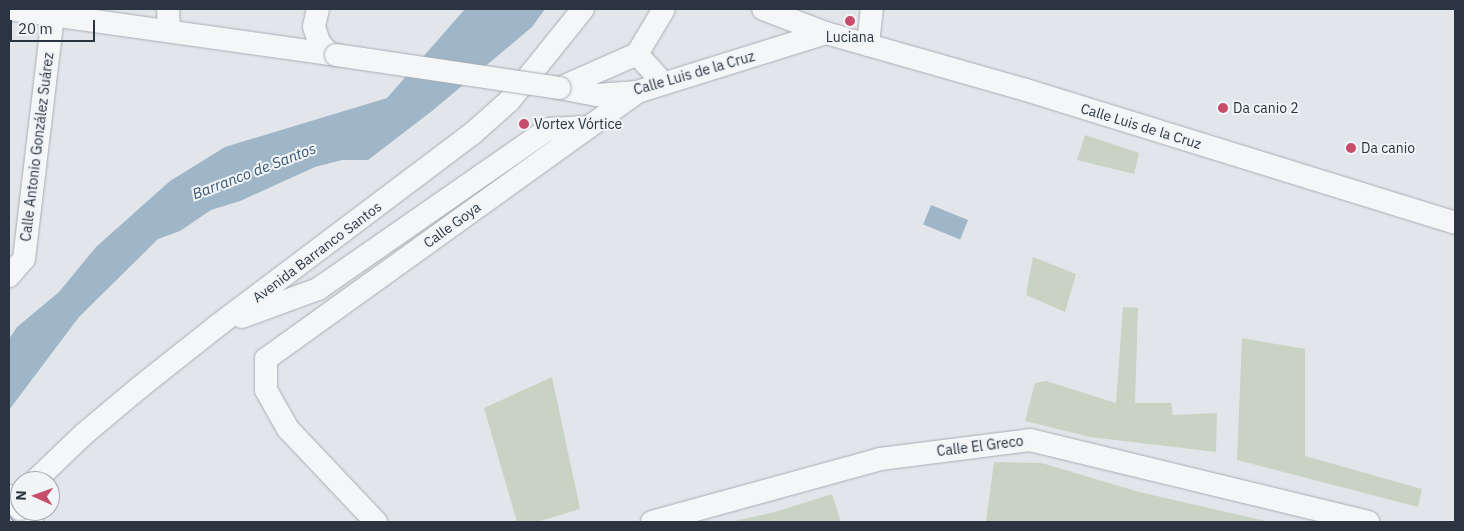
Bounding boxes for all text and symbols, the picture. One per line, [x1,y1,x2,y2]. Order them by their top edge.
scale bar [12,10,98,42]
marker: Luciana [844,15,856,27]
text: 20 m [18,19,53,38]
place label: Luciana [826,29,874,45]
street label: Calle Luis de la Cruz [632,48,756,98]
street label: Calle Antonio González Suárez [17,51,57,243]
street label: Calle Luis de la Cruz [1079,100,1203,152]
place label: Da canio 2 [1233,100,1299,116]
marker: Da canio 2 [1217,102,1229,114]
place label: Vortex Vórtice [534,116,622,132]
marker: Vortex Vórtice [518,118,530,130]
water label: Barranco de Santos [190,139,318,203]
place label: Da canio [1361,140,1415,156]
marker: Da canio [1345,142,1357,154]
street label: Avenida Barranco Santos [249,198,385,306]
street label: Calle Goya [420,199,484,251]
street label: Calle El Greco [936,432,1024,460]
north arrow [10,471,60,521]
text: N [12,490,30,501]

